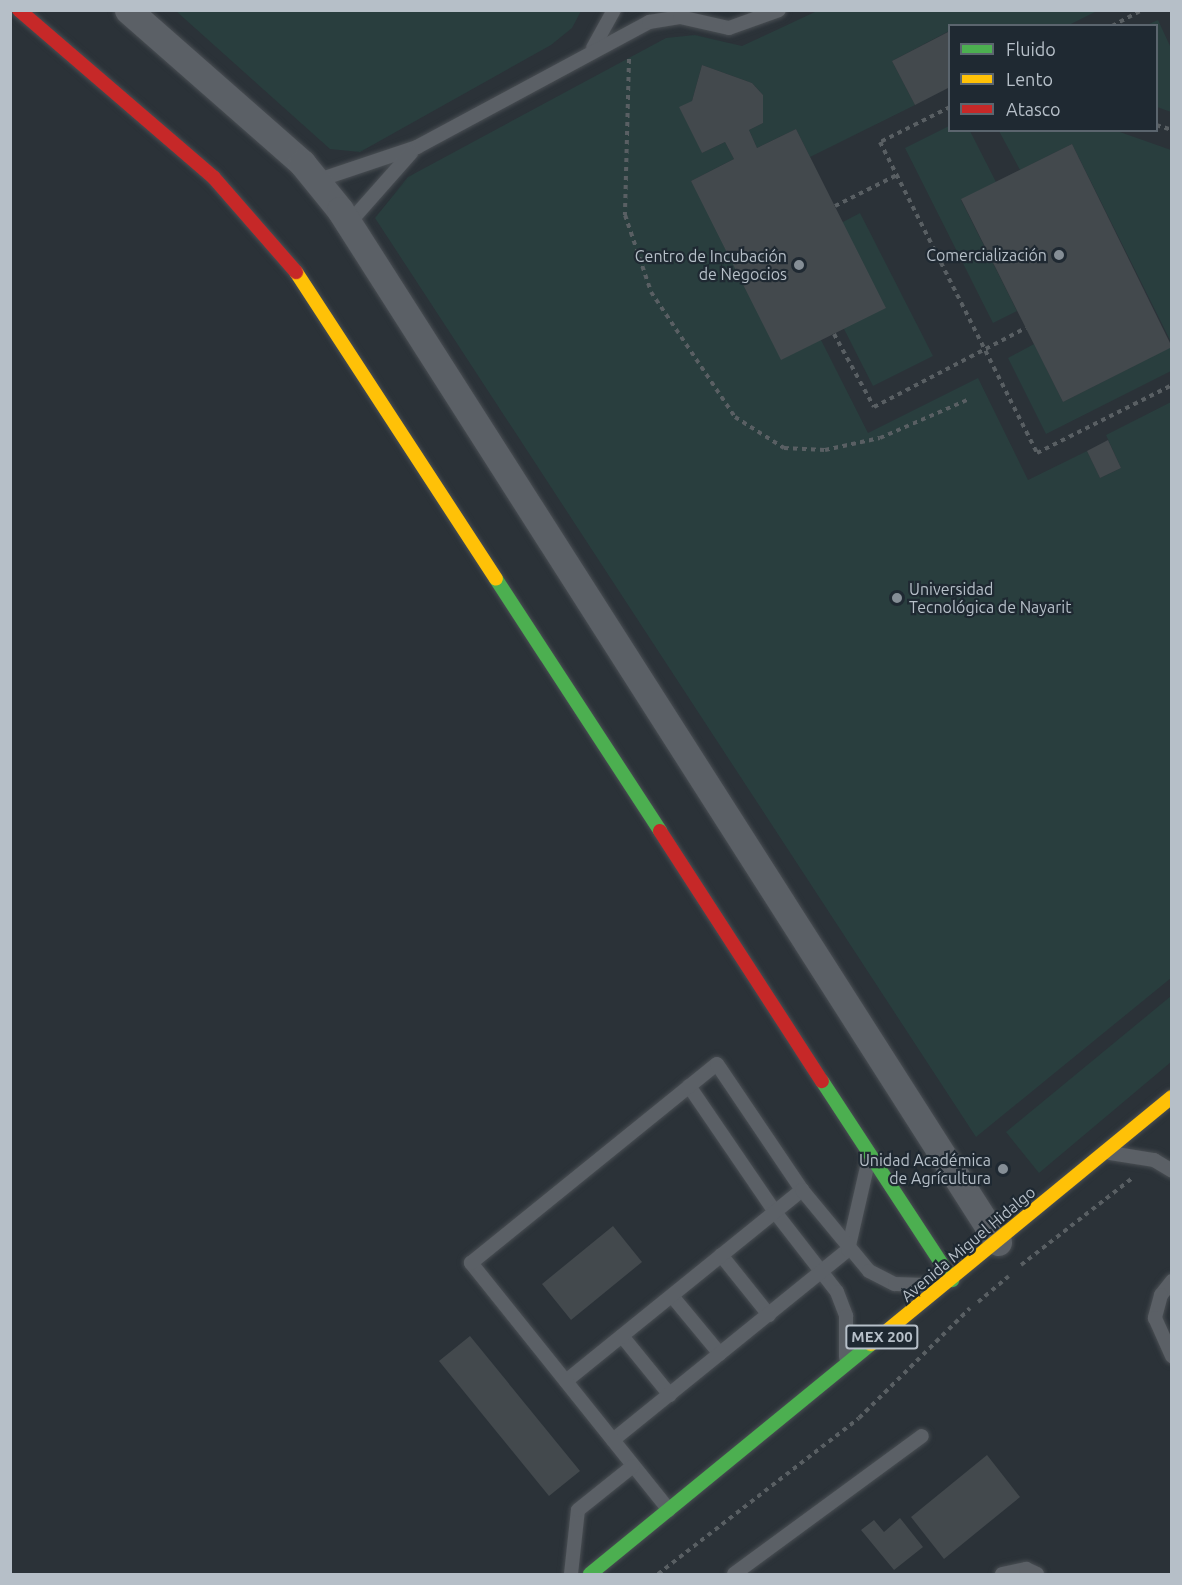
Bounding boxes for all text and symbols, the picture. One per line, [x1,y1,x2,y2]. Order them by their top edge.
legend [948,24,1158,132]
text: Fluido [1006,39,1056,59]
text: Lento [1006,69,1053,89]
text: Atasco [1006,99,1061,119]
place label: Comercialización [926,245,1047,265]
place label: Centro de Incubación de Negocios [635,246,787,284]
marker: Comercialización [1052,248,1066,262]
marker: Centro de Incubación de Negocios [792,258,806,272]
place label: Universidad Tecnológica de Nayarit [909,579,1071,617]
marker: Universidad Tecnológica de Nayarit [890,591,904,605]
place label: Unidad Académica de Agrícultura [859,1150,991,1188]
marker: Unidad Académica de Agrícultura [996,1162,1010,1176]
street label: Avenida Miguel Hidalgo [897,1182,1039,1306]
road number: MEX 200 [844,1325,920,1349]

